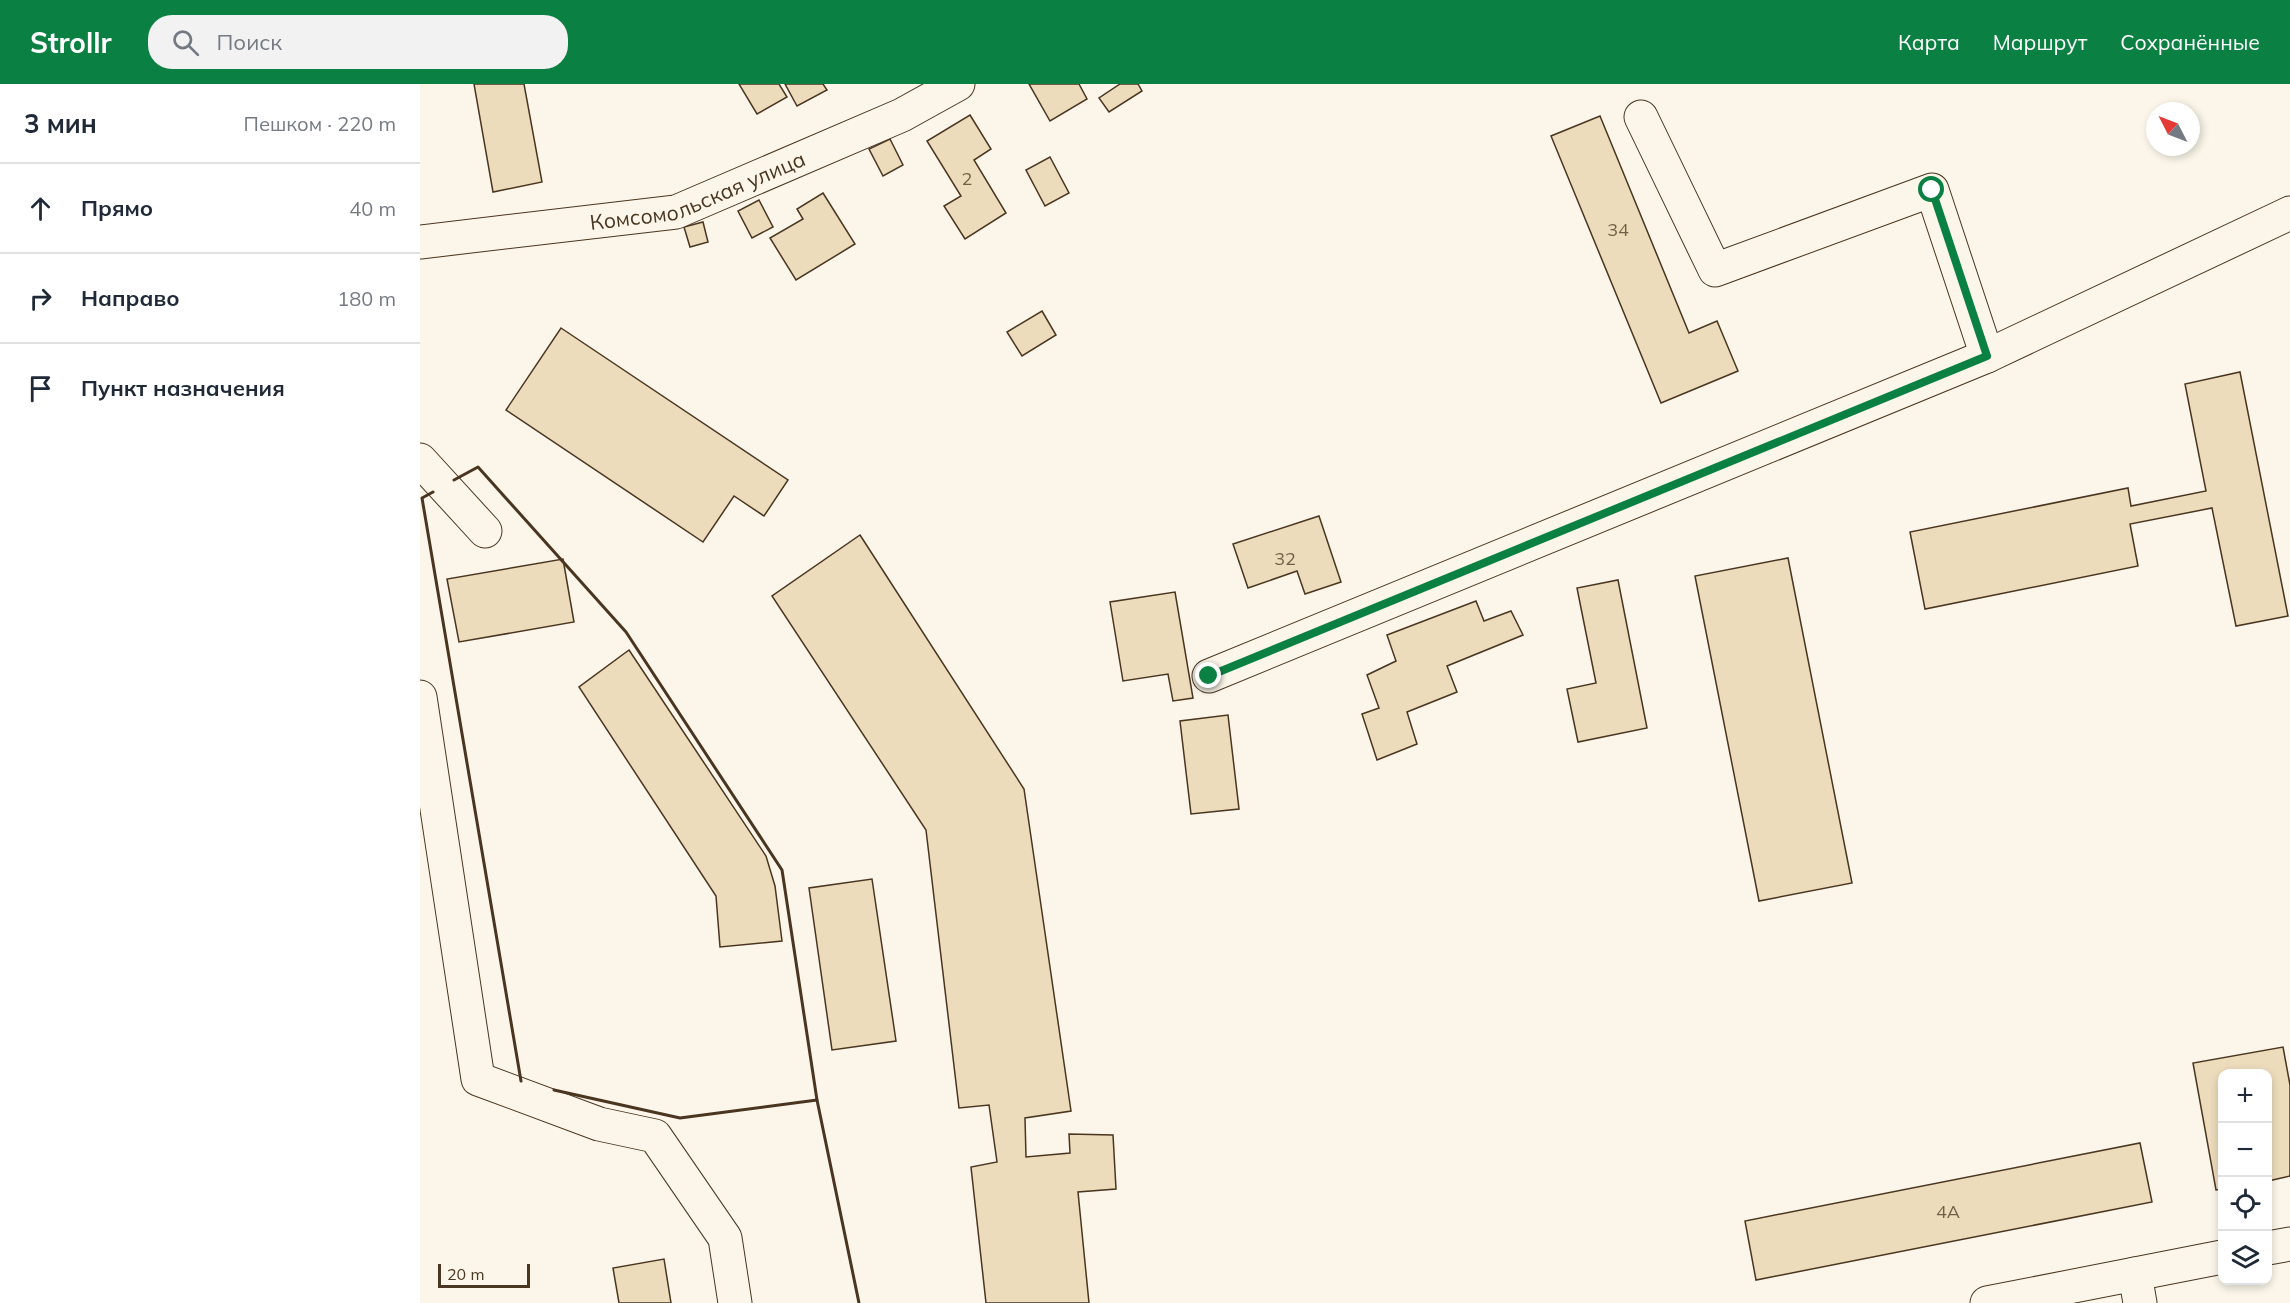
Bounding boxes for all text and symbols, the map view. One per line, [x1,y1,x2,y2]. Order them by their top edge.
search box [148,15,568,69]
text: Strollr [30,25,112,60]
icon: search [169,26,202,59]
text: Поиск [217,28,282,56]
text: Карта [1898,29,1960,55]
text: Маршрут [1993,29,2087,55]
text: Сохранённые [2120,29,2260,55]
north arrow [2146,102,2200,156]
text: 3 мин [24,107,97,140]
text: Пешком · 220 m [244,111,396,136]
street label: Комсомольская улица [588,145,809,235]
house number: 2 [962,167,972,190]
route start [1918,176,1944,202]
icon: ahead [24,192,57,225]
text: Прямо [81,194,153,222]
text: 40 m [349,196,396,221]
house number: 34 [1607,218,1629,241]
icon: right [24,282,57,315]
text: Направо [81,284,179,312]
text: 180 m [337,286,396,311]
icon: arrive [24,372,57,405]
text: Пункт назначения [81,374,285,402]
house number: 32 [1274,547,1296,570]
route end [1195,662,1221,688]
map controls [2218,1069,2272,1285]
button: + [2218,1069,2272,1123]
button: − [2218,1123,2272,1177]
button: locate [2218,1177,2272,1231]
house number: 4А [1936,1200,1960,1223]
button: layers [2218,1231,2272,1285]
scale bar [438,1261,530,1288]
text: 20 m [447,1264,484,1284]

